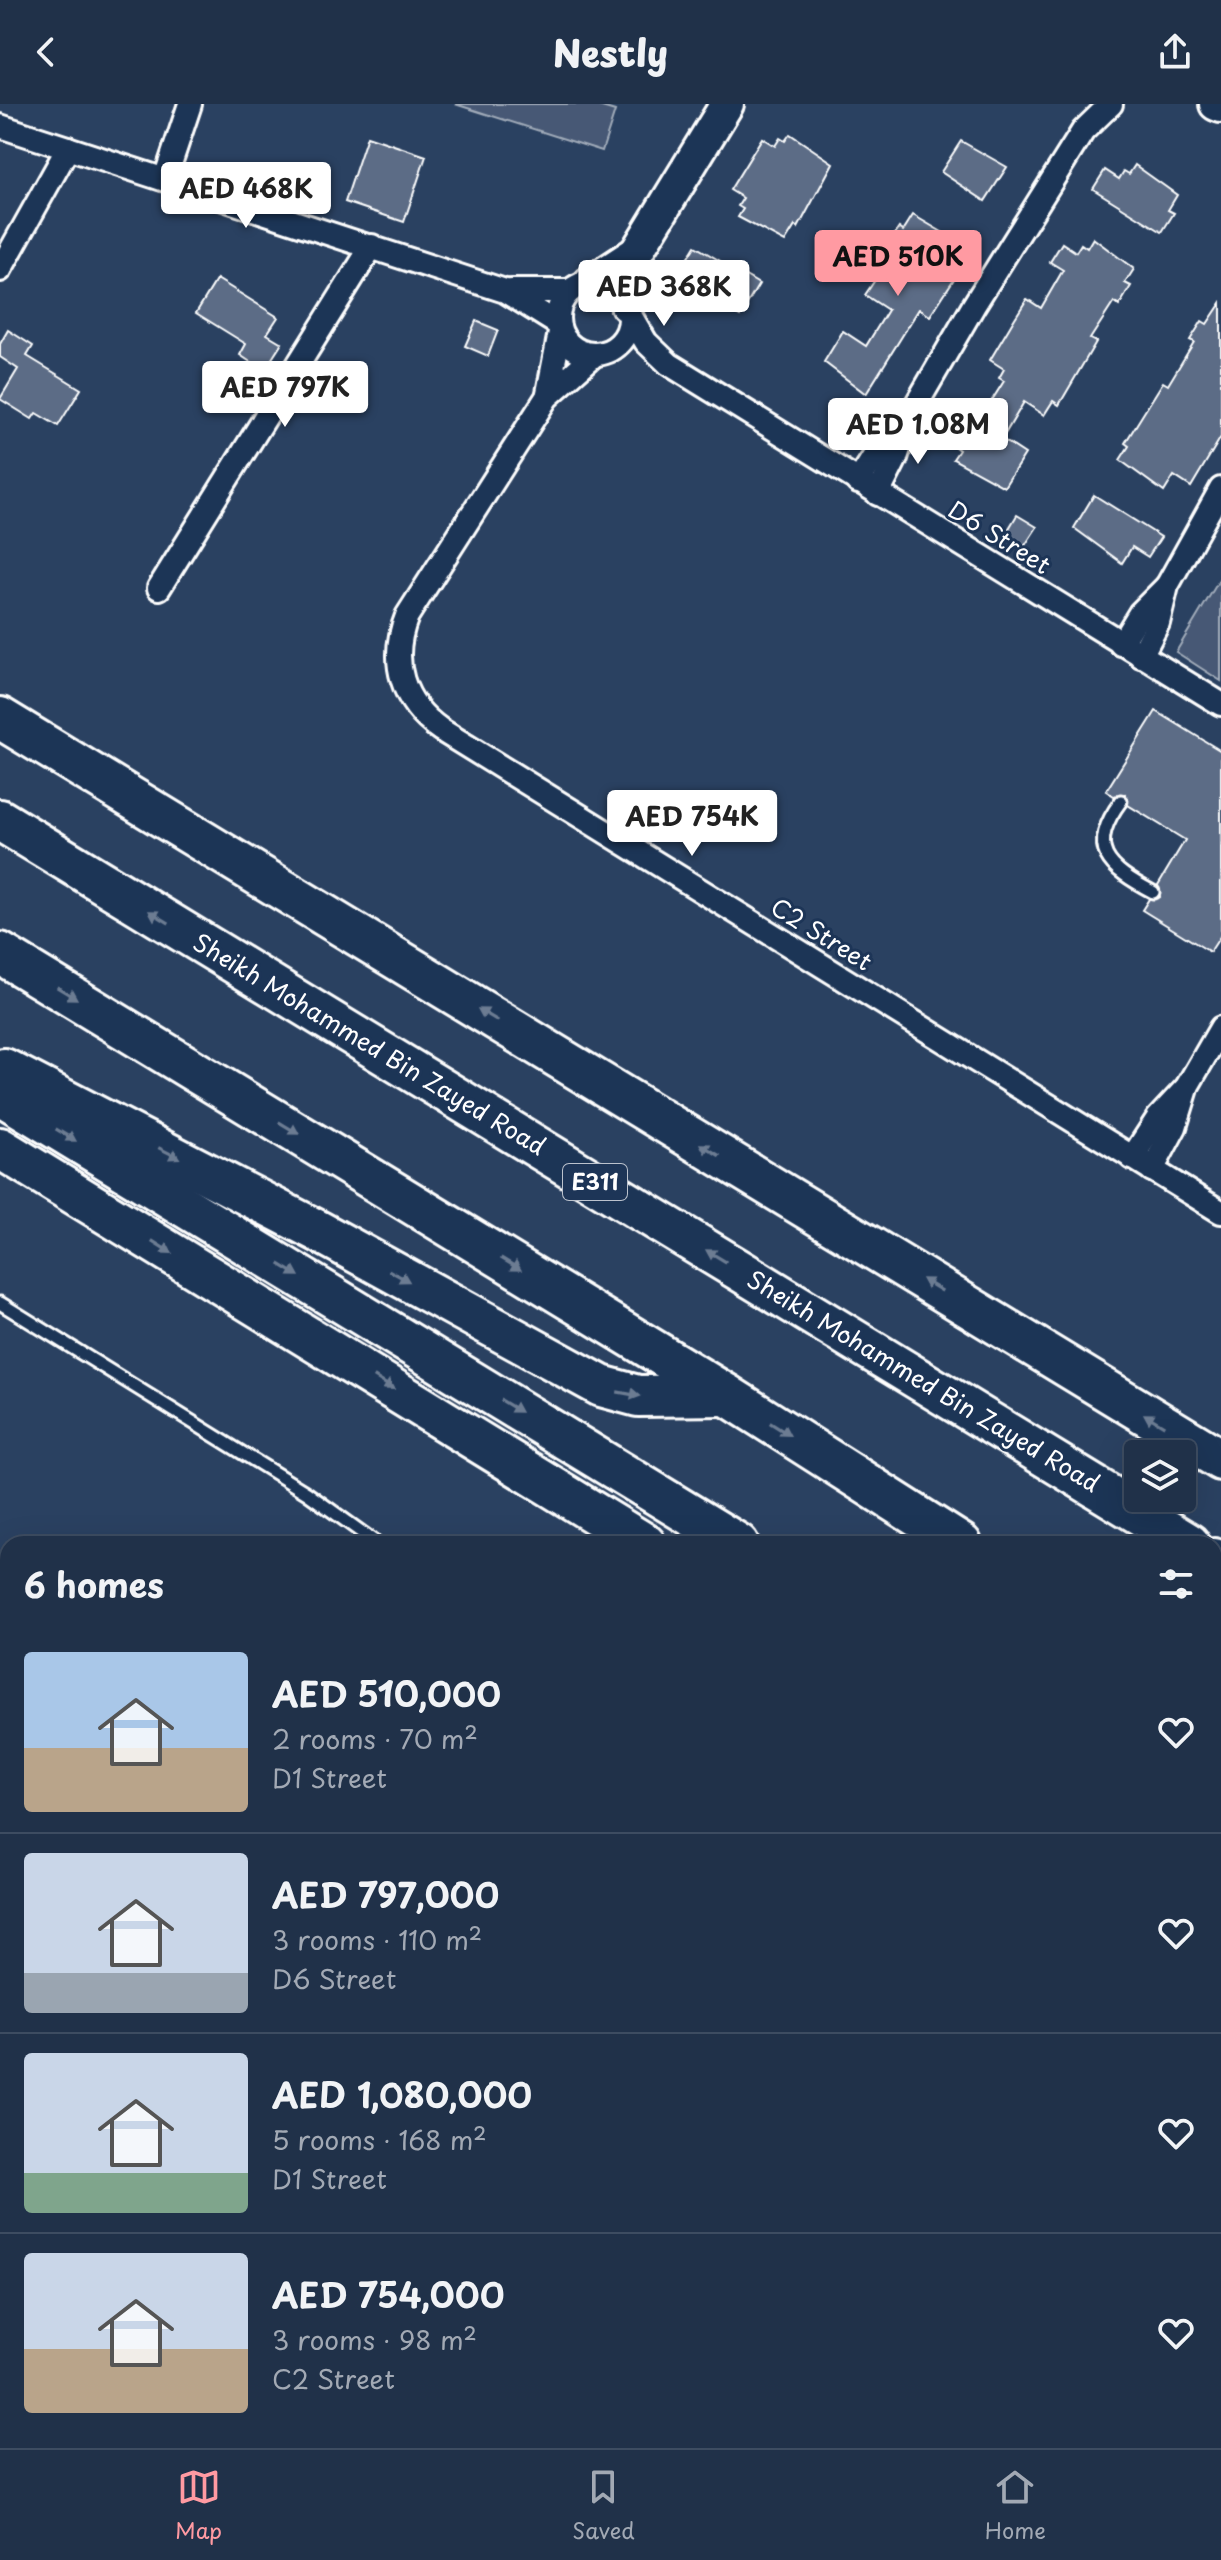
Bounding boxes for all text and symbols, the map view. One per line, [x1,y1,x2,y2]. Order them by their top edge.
text: Nestly [553,25,668,79]
icon: back [24,30,68,74]
icon: share [1153,30,1197,74]
pin: AED 468K [163,162,329,230]
text: AED 468K [179,168,313,207]
pin: AED 510K [815,230,981,298]
text: AED 510K [833,236,963,275]
pin: AED 368K [581,260,747,328]
text: AED 368K [596,266,732,305]
pin: AED 797K [202,361,368,429]
text: AED 797K [220,367,350,406]
pin: AED 1.08M [826,398,1010,466]
text: AED 1.08M [846,404,990,443]
street label: D6 Street [942,491,1058,582]
pin: AED 754K [609,790,775,858]
text: AED 754K [625,796,759,835]
street label: C2 Street [764,888,880,979]
one-way arrow [148,910,170,924]
street label: Sheikh Mohammed Bin Zayed Road [187,923,553,1163]
one-way arrow [56,986,78,1000]
one-way arrow [477,1008,499,1022]
one-way arrow [278,1121,300,1135]
one-way arrow [55,1128,77,1142]
one-way arrow [699,1143,721,1157]
one-way arrow [158,1147,181,1160]
road number: E311 [563,1164,627,1200]
one-way arrow [151,1240,173,1254]
one-way arrow [705,1249,727,1263]
one-way arrow [500,1256,522,1270]
street label: Sheikh Mohammed Bin Zayed Road [741,1260,1107,1500]
one-way arrow [278,1263,300,1277]
one-way arrow [388,1269,410,1283]
one-way arrow [921,1278,943,1292]
one-way arrow [373,1376,394,1391]
one-way arrow [617,1388,642,1400]
one-way arrow [500,1398,522,1412]
one-way arrow [1143,1413,1165,1427]
one-way arrow [769,1422,791,1436]
map controls [1124,1440,1196,1512]
button: layers [1124,1440,1196,1512]
text: 6 homes [24,1558,164,1610]
icon: filters [1154,1562,1198,1606]
text: AED 510,000 [272,1667,501,1719]
icon: home [88,1684,184,1780]
icon: heart [1154,1710,1198,1754]
text: 2 rooms · 70 m² [272,1719,478,1758]
text: D1 Street [272,1758,387,1797]
text: AED 797,000 [272,1868,499,1920]
icon: home [88,1885,184,1981]
icon: heart [1154,1911,1198,1955]
text: 3 rooms · 110 m² [272,1920,482,1959]
text: D6 Street [272,1959,396,1998]
text: AED 1,080,000 [272,2068,532,2120]
icon: home [88,2085,184,2181]
icon: heart [1154,2111,1198,2155]
text: 5 rooms · 168 m² [272,2120,487,2159]
text: D1 Street [272,2159,387,2198]
text: AED 754,000 [272,2268,504,2320]
icon: home [88,2285,184,2381]
icon: heart [1154,2311,1198,2355]
text: 3 rooms · 98 m² [272,2320,477,2359]
text: C2 Street [272,2359,395,2398]
tab: Map [175,2465,222,2546]
tab: Saved [572,2465,635,2546]
tab: Home [985,2465,1046,2546]

